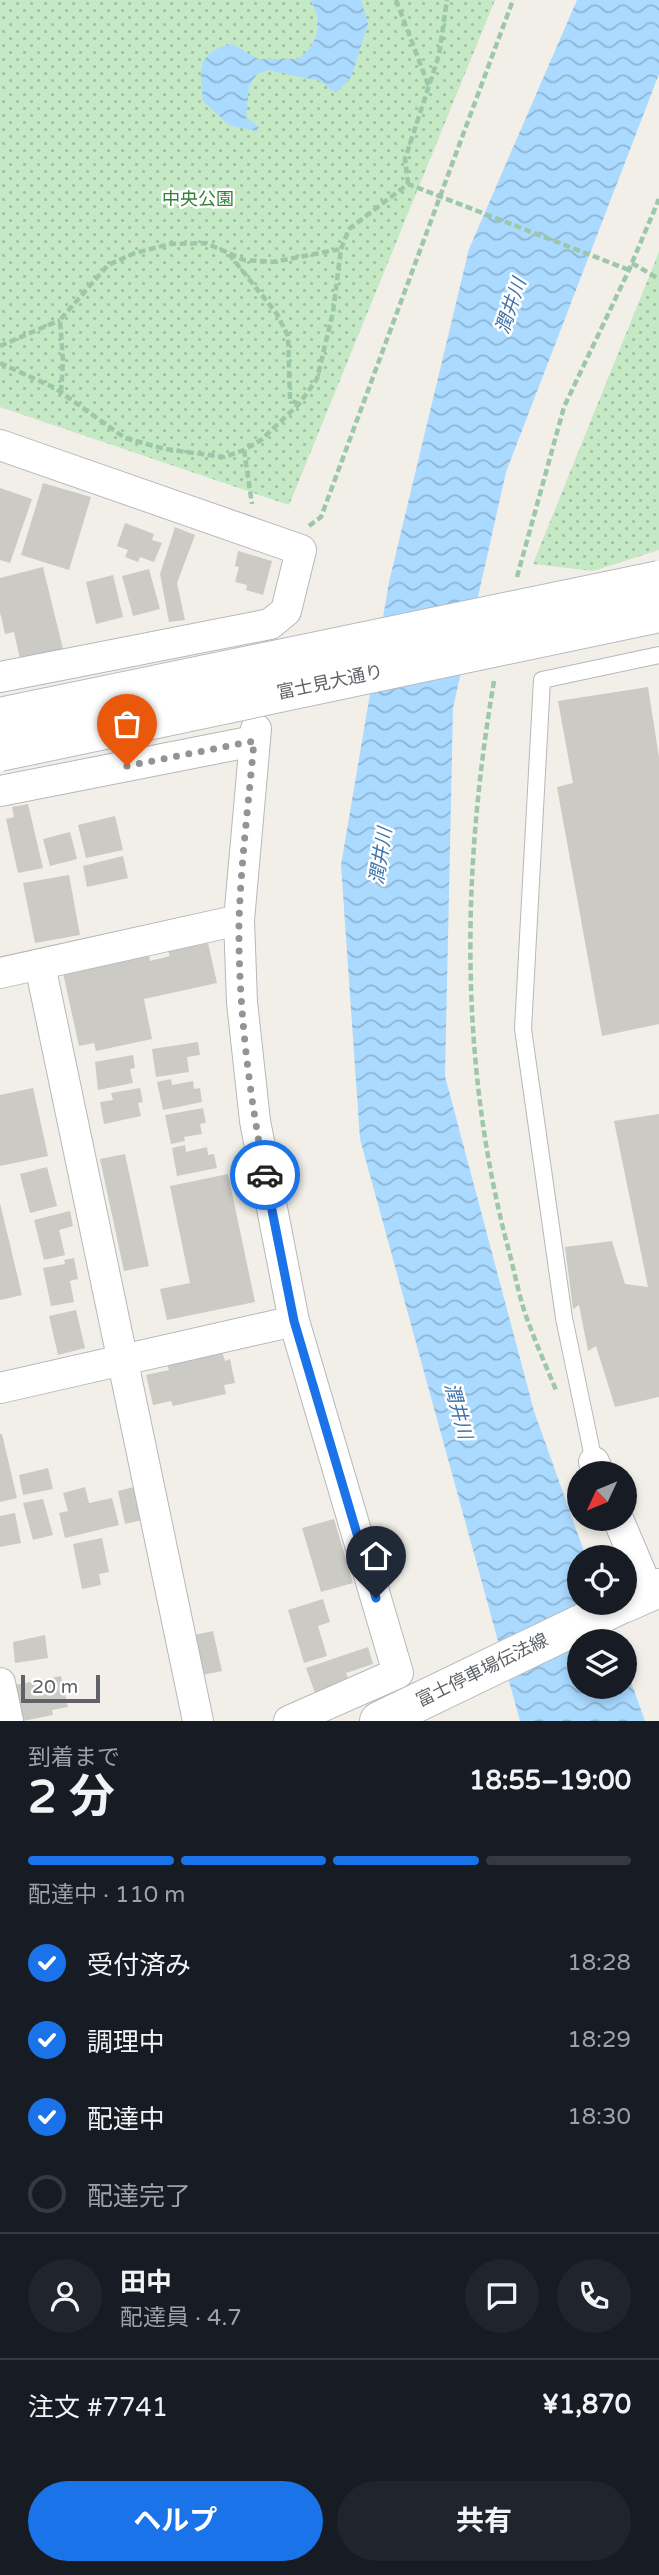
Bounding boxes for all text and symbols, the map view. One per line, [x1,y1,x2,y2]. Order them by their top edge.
park label: 中央公園 [162,188,234,210]
water label: 潤井川 [491,274,531,337]
street label: 富士見大通り [275,660,385,704]
pin [97,694,157,766]
icon: bag [108,705,146,743]
water label: 潤井川 [366,824,397,886]
courier [230,1140,300,1210]
icon: car [246,1156,284,1194]
water label: 潤井川 [440,1381,477,1443]
north arrow [567,1461,637,1531]
map controls [567,1461,637,1699]
pin [346,1526,406,1598]
icon: home [357,1537,395,1575]
button: locate [567,1545,637,1615]
street label: 富士停車場伝法線 [412,1629,552,1711]
button: layers [567,1629,637,1699]
scale bar [21,1672,100,1704]
text: 20 m [32,1676,78,1698]
text: 到着まで [28,1744,120,1772]
text: 18:55–19:00 [469,1765,631,1796]
text: 2 分 [28,1770,115,1825]
text: 配達中 · 110 m [28,1881,185,1909]
icon: check [28,1944,66,1982]
text: 18:28 [567,1949,631,1977]
text: 受付済み [87,1950,191,1981]
icon: check [28,2021,66,2059]
text: 18:29 [567,2026,631,2054]
text: 調理中 [87,2027,165,2058]
icon: check [28,2098,66,2136]
text: 18:30 [567,2103,631,2131]
text: 配達中 [87,2104,165,2135]
text: 配達完了 [87,2181,191,2212]
button: person [28,2259,102,2333]
button: chat [465,2259,539,2333]
button: phone [557,2259,631,2333]
text: 田中 [120,2267,172,2298]
text: 配達員 · 4.7 [120,2304,242,2332]
text: ¥1,870 [542,2389,631,2420]
text: 注文 #7741 [28,2392,168,2423]
button: ヘルプ [28,2481,323,2561]
button: 共有 [337,2481,631,2561]

